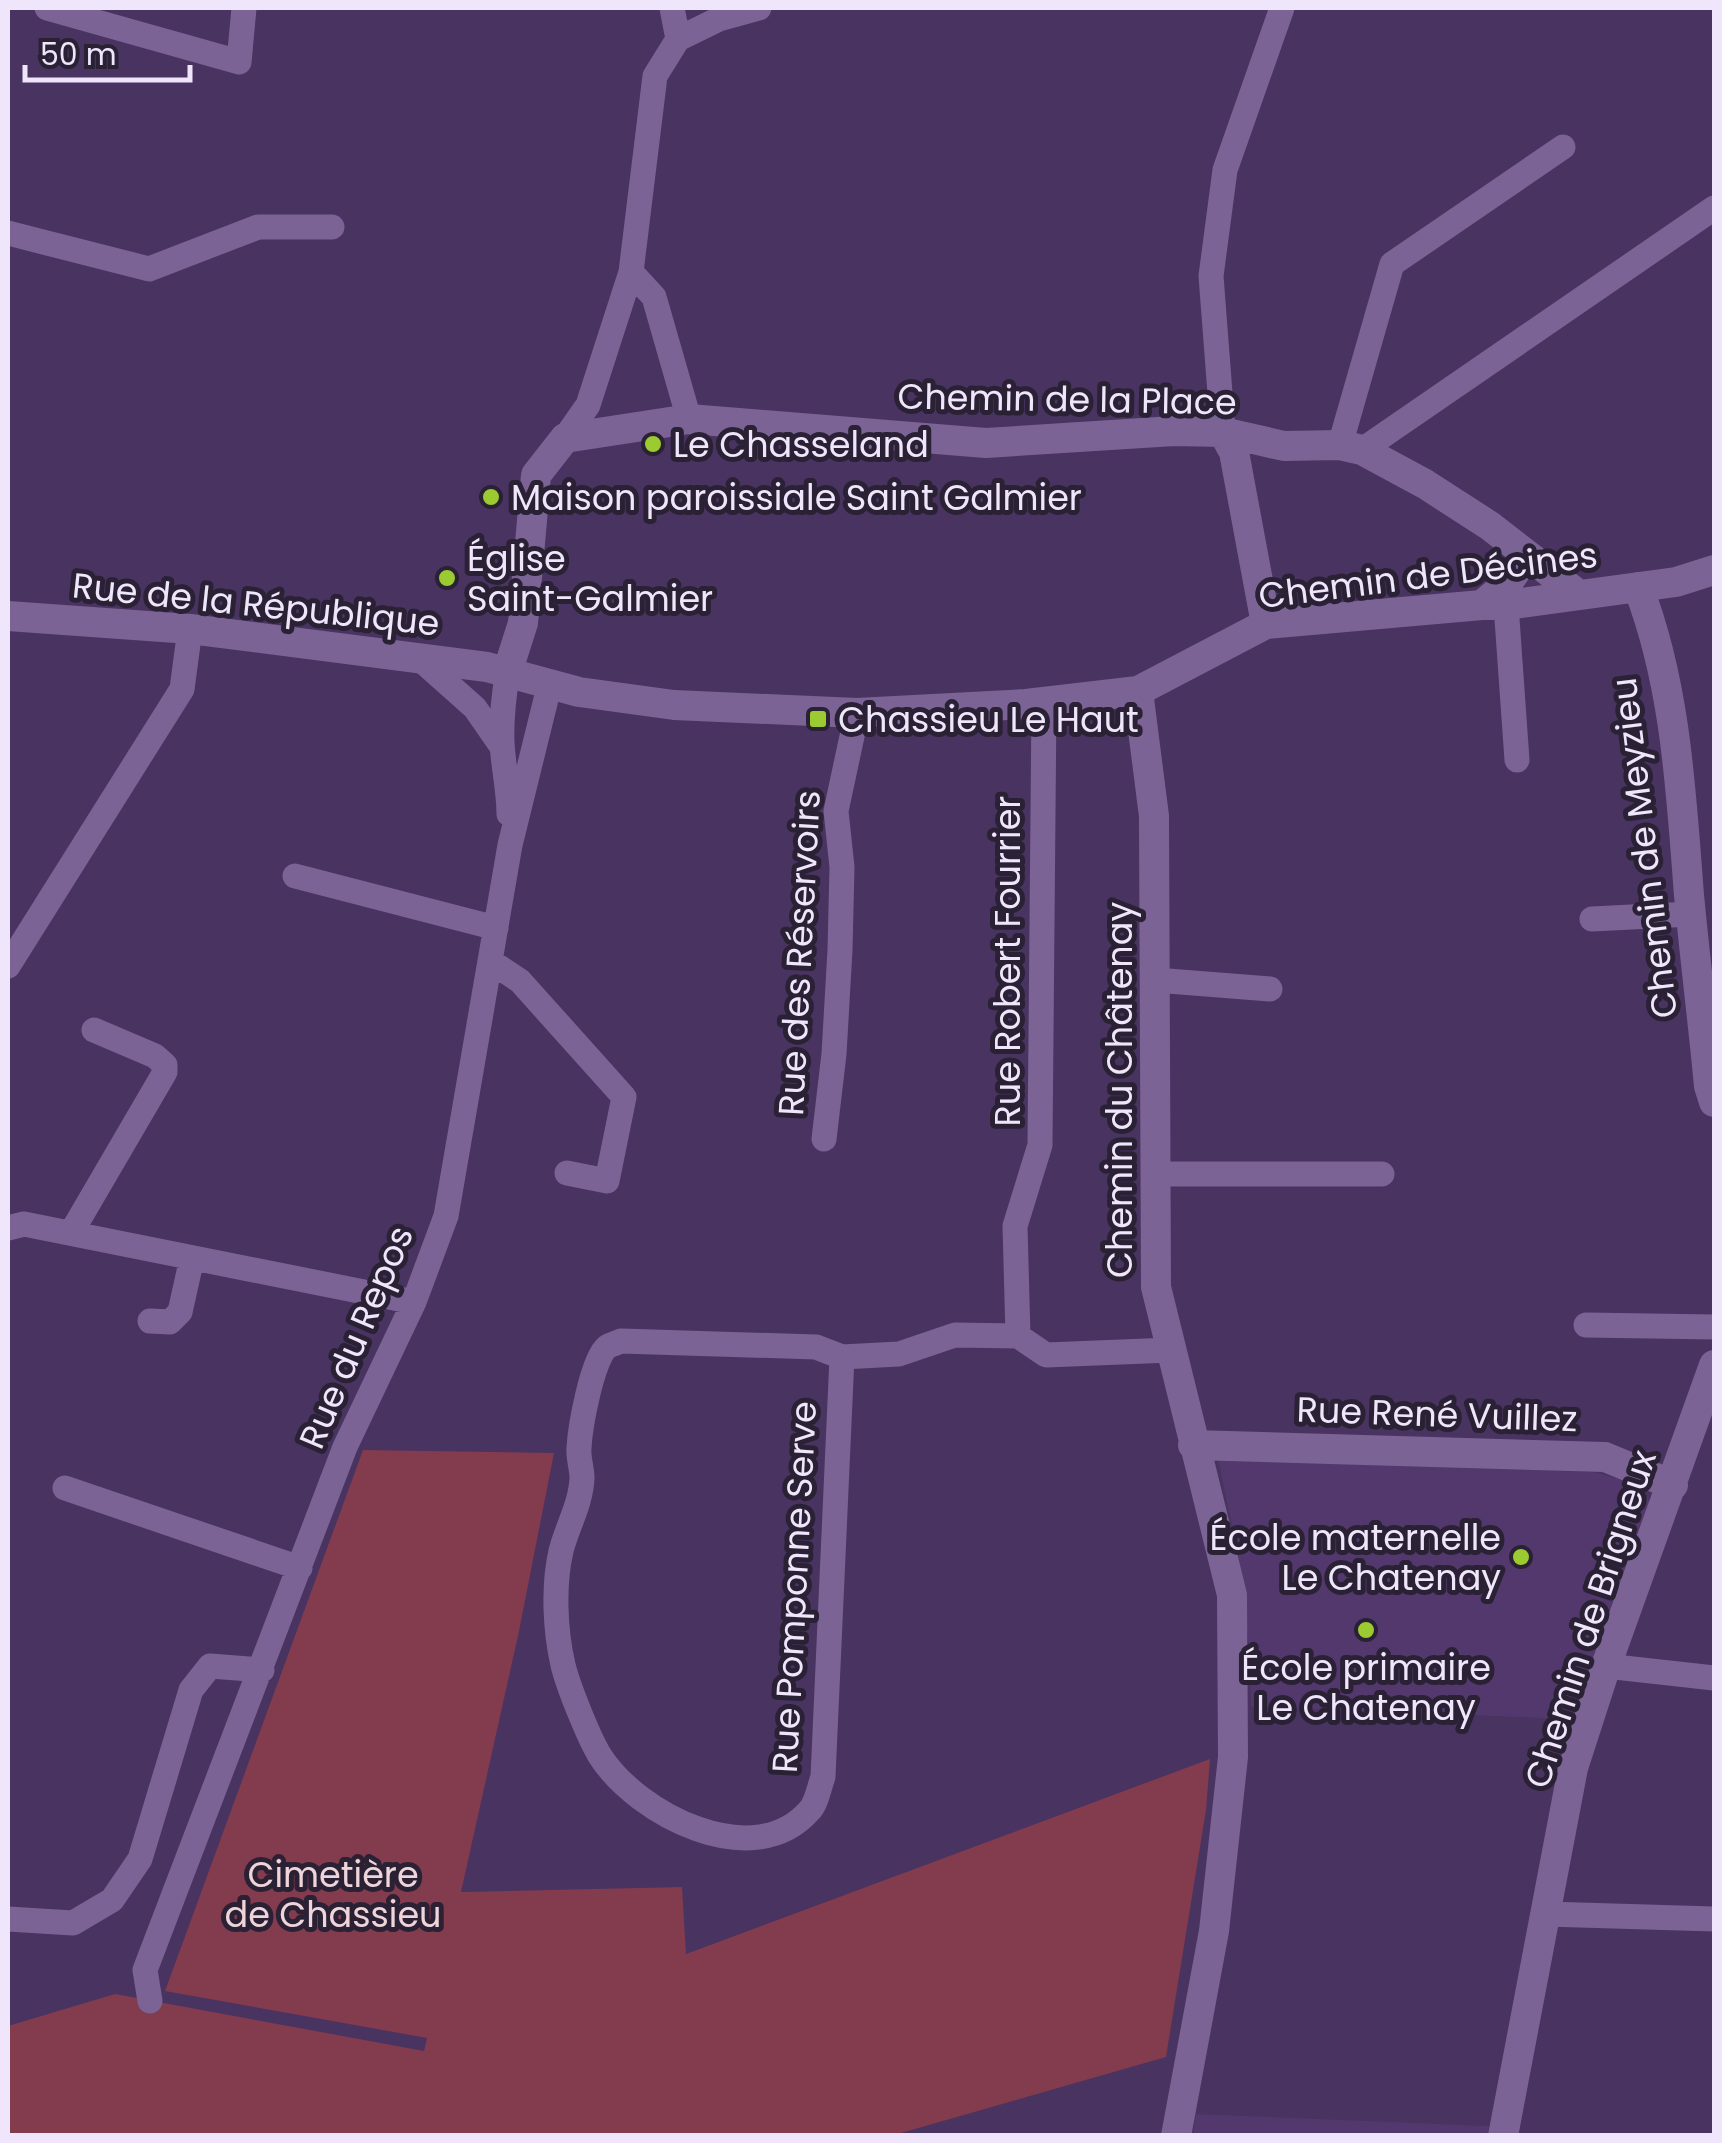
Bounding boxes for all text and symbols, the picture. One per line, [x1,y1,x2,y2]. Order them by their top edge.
scale bar [25,20,190,82]
text: 50 m [40,33,117,76]
street label: Chemin de la Place [897,372,1237,426]
place label: Le Chasseland [673,420,929,469]
marker: Le Chasseland [642,433,664,455]
place label: Maison paroissiale Saint Galmier [511,473,1082,522]
marker: Maison paroissiale Saint Galmier [480,486,502,508]
street label: Chemin de Décines [1256,530,1600,620]
place label: Église Saint-Galmier [467,534,713,623]
street label: Rue de la République [70,560,442,648]
marker: Église Saint-Galmier [436,567,458,589]
street label: Chemin de Meyzieu [1599,675,1689,1021]
place label: Chassieu Le Haut [838,695,1139,744]
marker: Chassieu Le Haut [807,708,829,730]
street label: Rue des Réservoirs [766,789,832,1117]
street label: Rue Robert Fourrier [983,796,1032,1126]
street label: Chemin du Châtenay [1095,902,1144,1278]
street label: Rue du Repos [287,1218,425,1456]
street label: Rue René Vuillez [1296,1385,1578,1443]
street label: Rue Pomponne Serve [760,1400,828,1774]
street label: Chemin de Brigneux [1512,1444,1668,1794]
place label: École maternelle Le Chatenay [1210,1513,1501,1602]
marker: École maternelle Le Chatenay [1510,1546,1532,1568]
marker: École primaire Le Chatenay [1355,1619,1377,1641]
place label: École primaire Le Chatenay [1241,1643,1491,1732]
park label: Cimetière de Chassieu [224,1850,442,1939]

